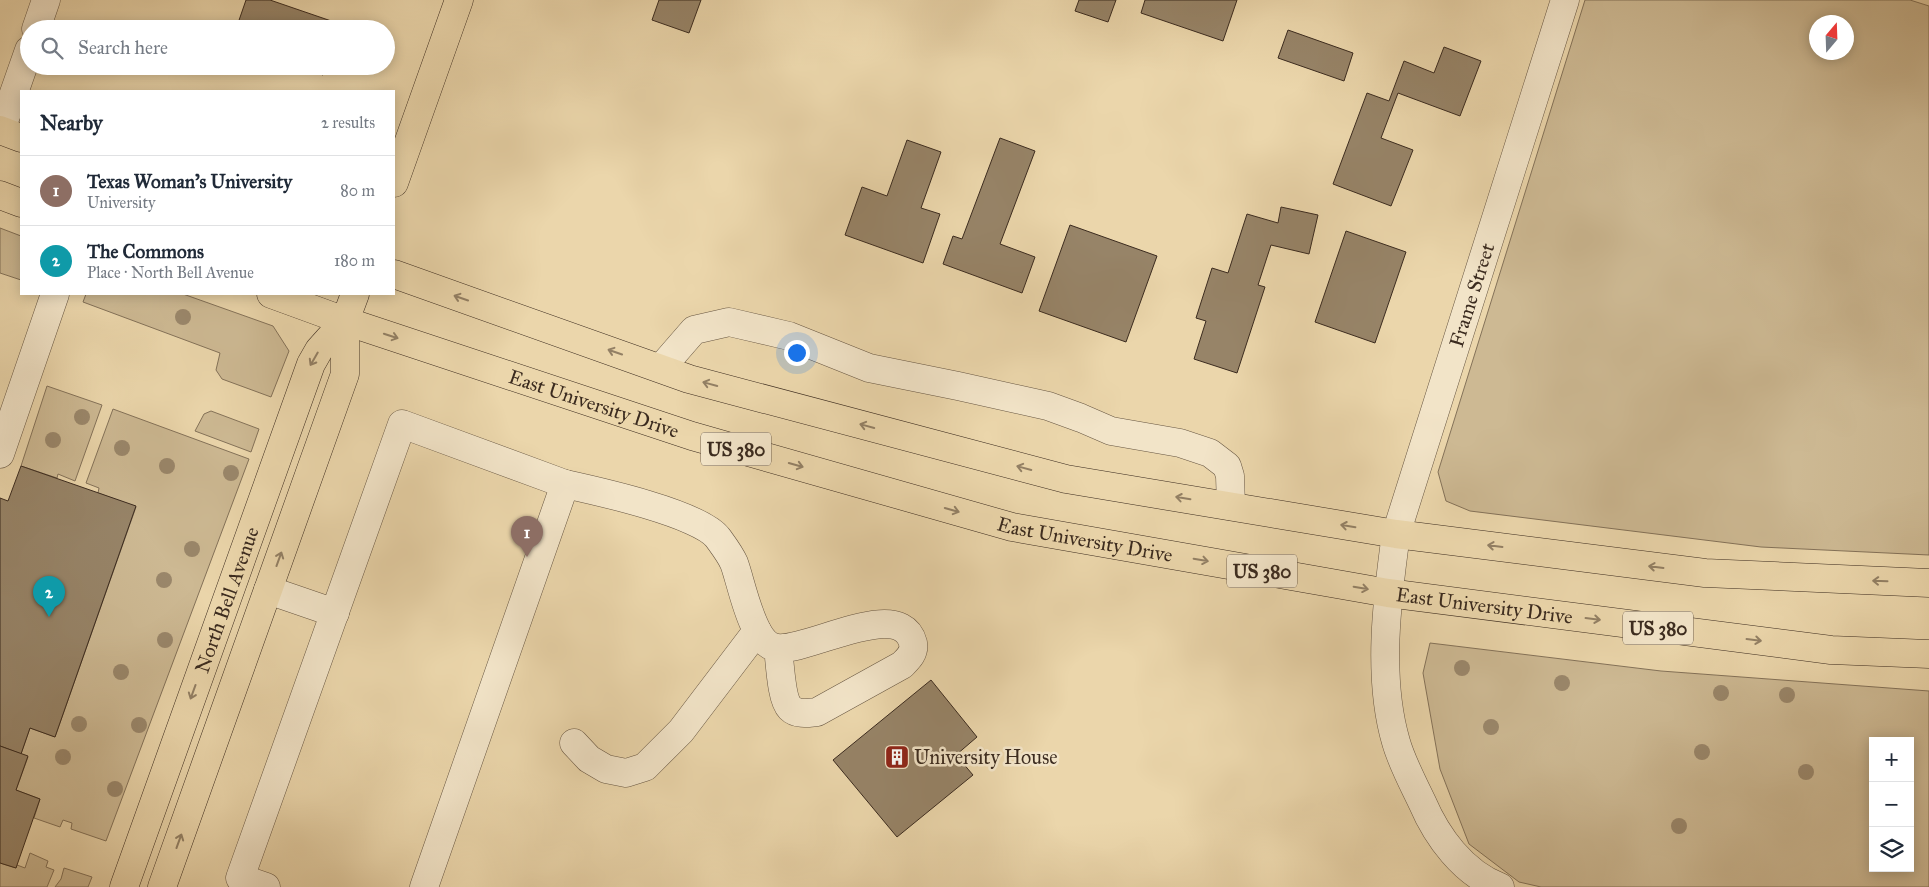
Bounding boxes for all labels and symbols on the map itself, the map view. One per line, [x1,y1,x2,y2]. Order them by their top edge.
north arrow [1809,15,1854,60]
street label: Frame Street [1444,240,1499,350]
one-way arrow [454,293,470,302]
one-way arrow [383,332,398,341]
your location [784,340,810,366]
one-way arrow [607,347,623,356]
one-way arrow [309,351,319,365]
street label: East University Drive [506,364,682,443]
one-way arrow [702,379,718,388]
one-way arrow [859,421,875,430]
road number: US 380 [701,432,771,466]
one-way arrow [787,461,803,471]
one-way arrow [1016,462,1032,472]
one-way arrow [1176,493,1192,503]
one-way arrow [944,505,960,515]
street label: East University Drive [994,511,1175,567]
pin: 1 [511,516,543,557]
one-way arrow [1340,520,1356,530]
street label: North Bell Avenue [190,523,264,676]
one-way arrow [1488,541,1504,551]
one-way arrow [275,551,285,567]
road number: US 380 [1227,554,1297,588]
one-way arrow [1192,556,1208,566]
one-way arrow [1649,562,1665,572]
pin: 2 [33,576,65,617]
one-way arrow [1873,576,1889,585]
street label: East University Drive [1395,582,1574,629]
one-way arrow [1352,583,1368,593]
road number: US 380 [1623,612,1693,644]
one-way arrow [1584,615,1600,625]
one-way arrow [1745,635,1761,645]
one-way arrow [188,684,197,699]
building icon: University House [884,744,910,770]
place label: University House [914,745,1058,769]
one-way arrow [175,834,184,849]

